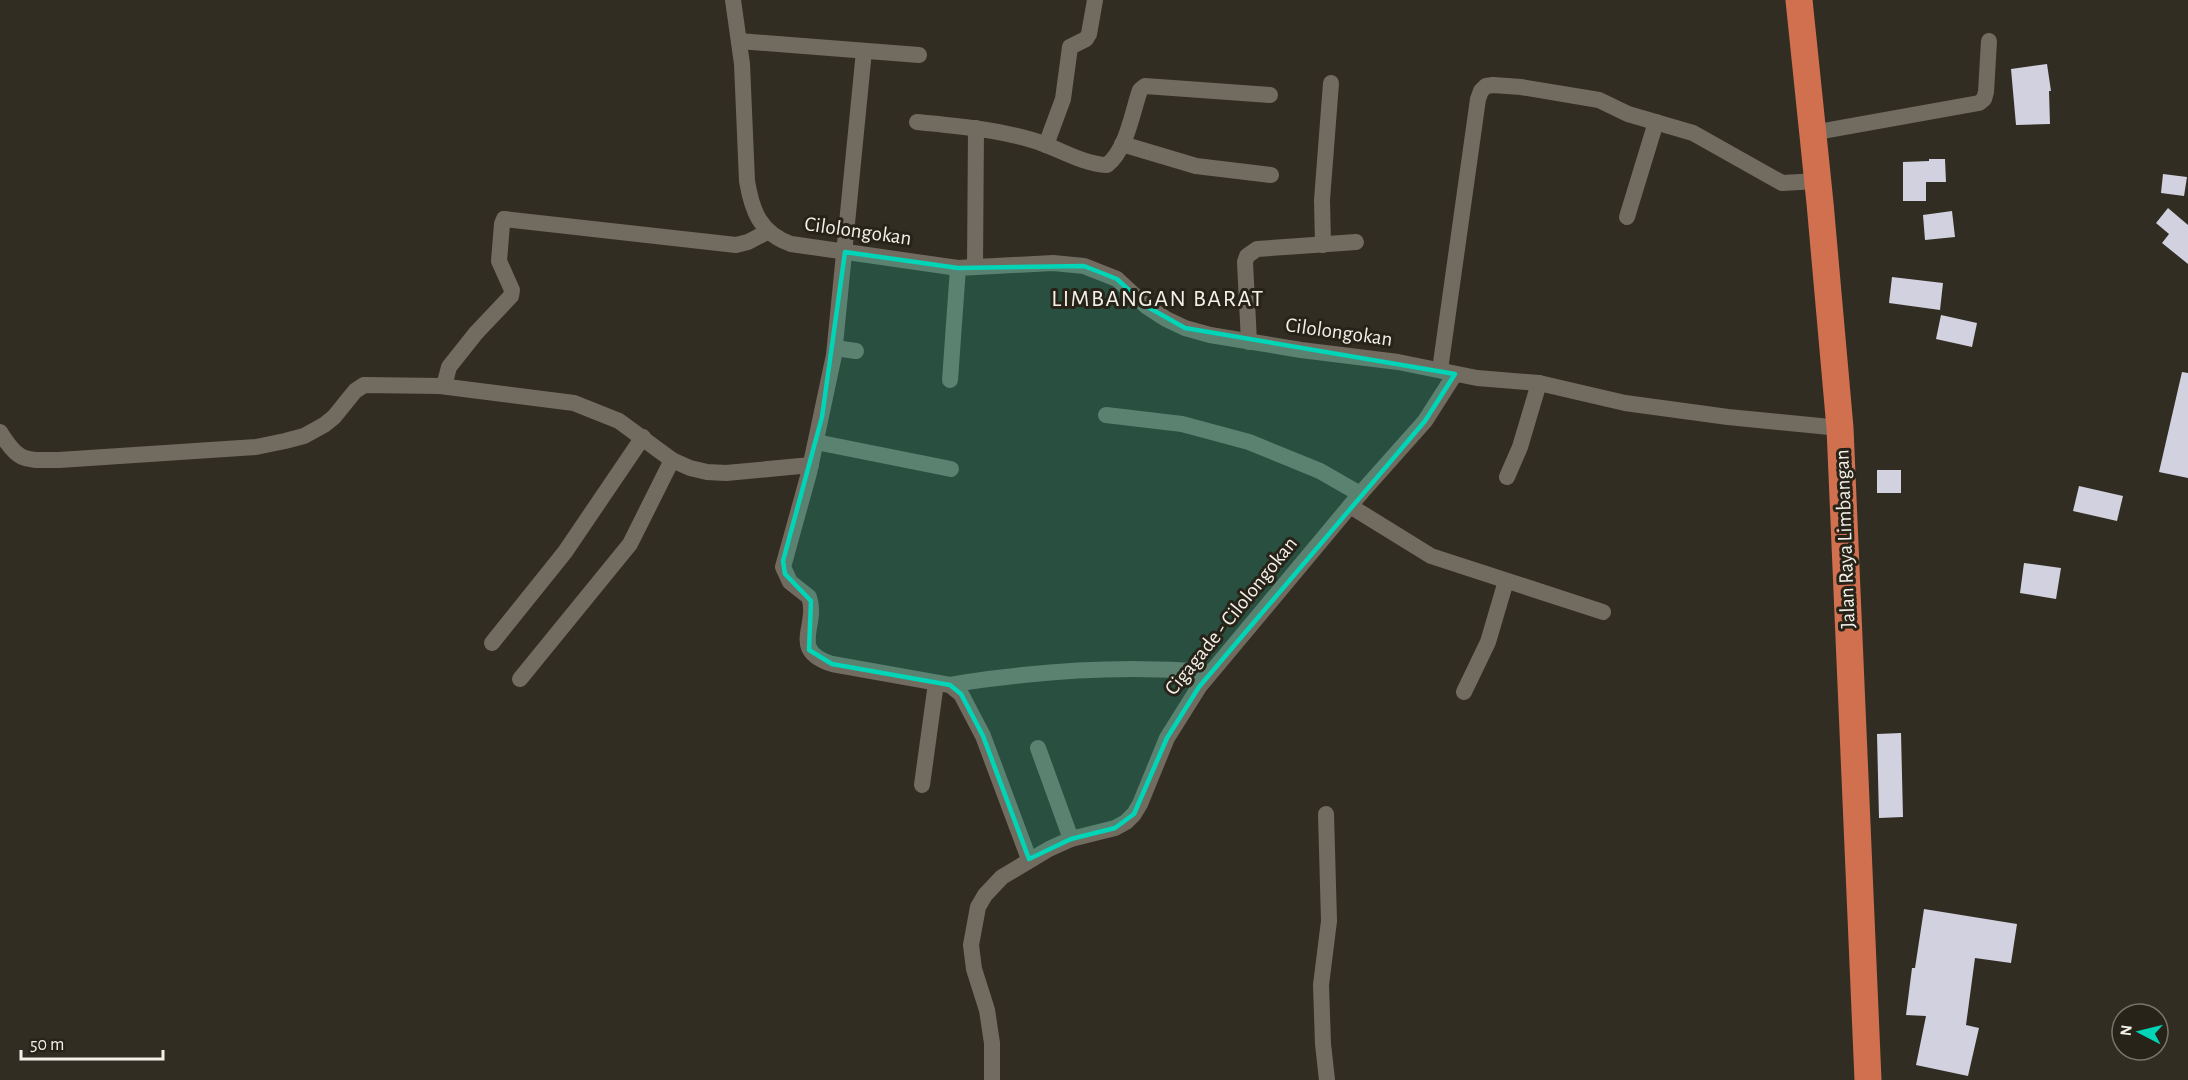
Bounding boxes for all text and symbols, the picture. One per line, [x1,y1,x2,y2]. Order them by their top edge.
street label: Cilolongokan [803,213,913,249]
district label: LIMBANGAN BARAT [1051,287,1265,311]
street label: Cilolongokan [1284,314,1394,350]
street label: Jalan Raya Limbangan [1831,449,1859,629]
street label: Cigagade - Cilolongokan [1161,533,1301,699]
north arrow [2110,1002,2170,1062]
scale bar [21,1023,164,1061]
text: N [2117,1024,2135,1037]
text: 50 m [30,1036,64,1054]

